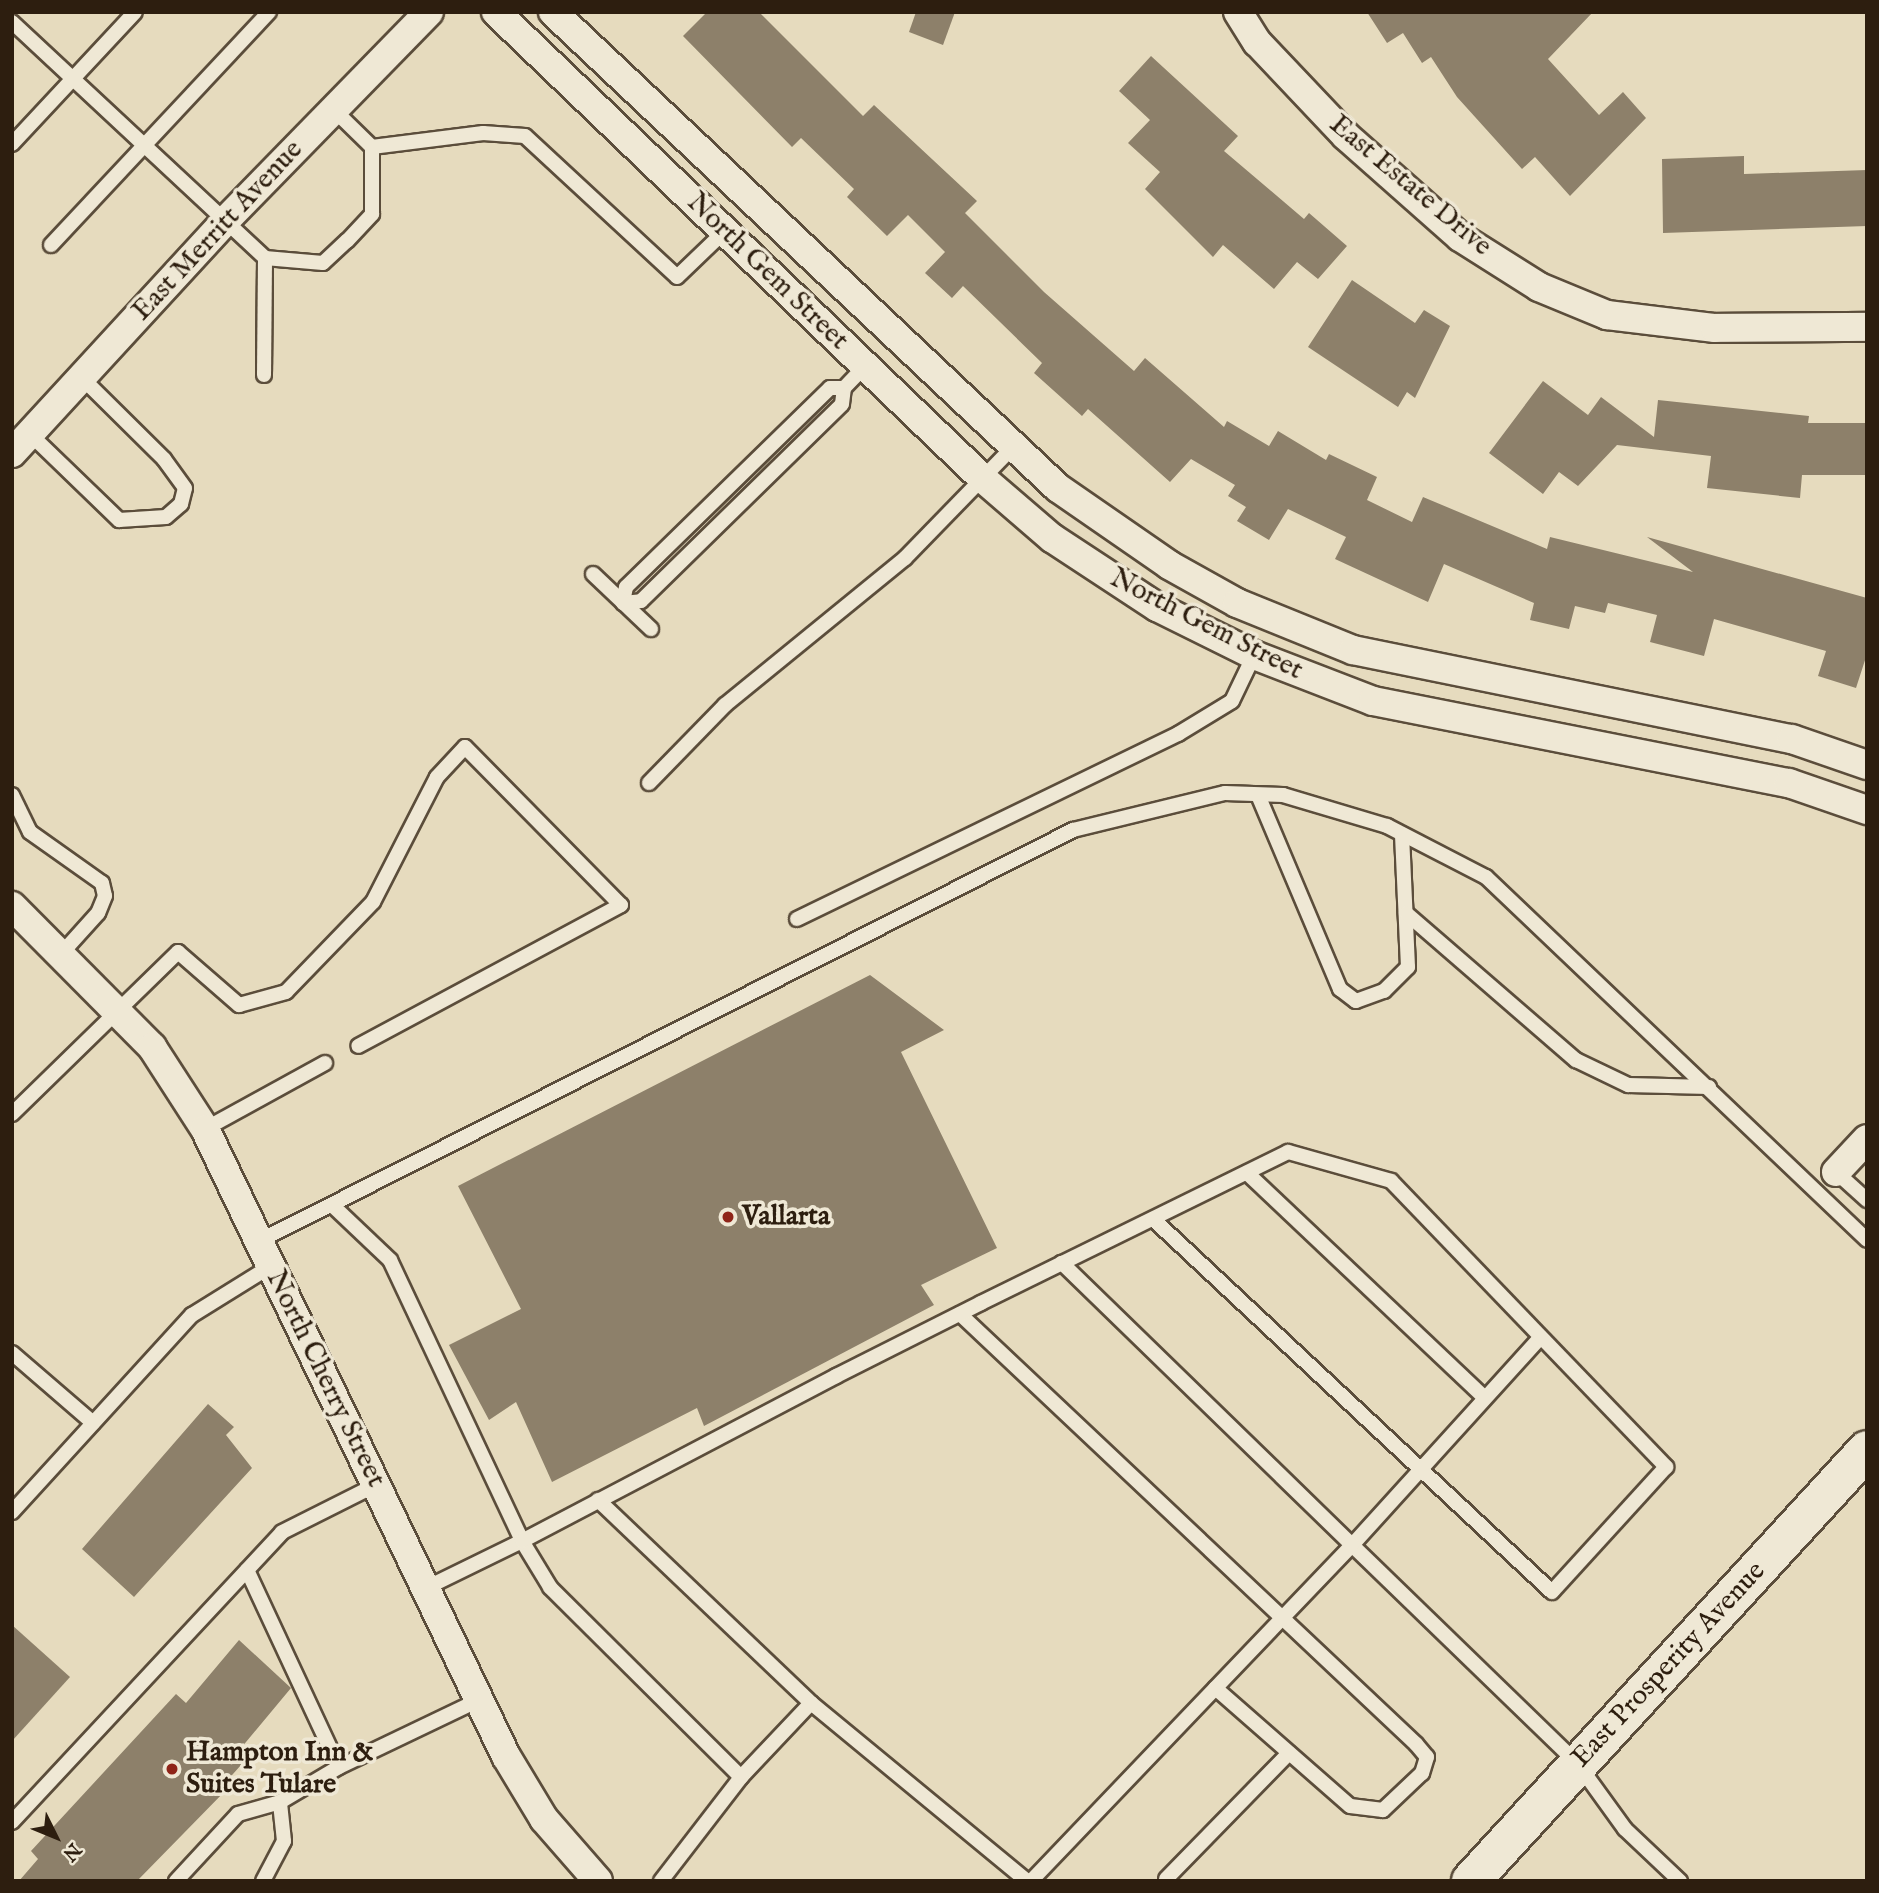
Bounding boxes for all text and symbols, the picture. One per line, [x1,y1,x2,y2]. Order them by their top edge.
street label: East Estate Drive [1322,108,1498,264]
street label: East Merritt Avenue [126,134,310,328]
street label: North Gem Street [679,186,855,358]
street label: North Gem Street [1104,562,1308,688]
place label: Vallarta [742,1200,830,1234]
marker: Vallarta [720,1209,736,1225]
street label: North Cherry Street [258,1265,392,1493]
street label: East Prosperity Avenue [1565,1555,1773,1775]
place label: Hampton Inn & Suites Tulare [186,1736,374,1802]
marker: Hampton Inn & Suites Tulare [164,1761,180,1777]
north arrow [21,1802,91,1872]
text: N [57,1837,86,1866]

